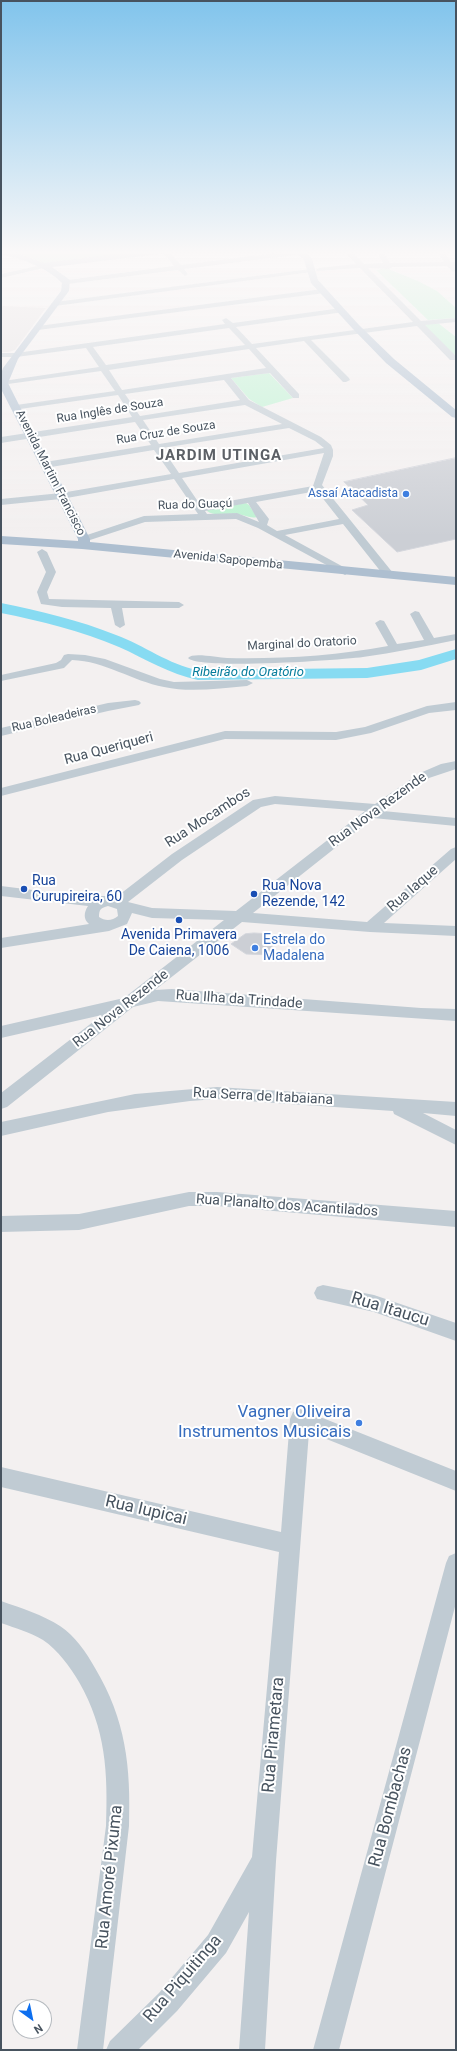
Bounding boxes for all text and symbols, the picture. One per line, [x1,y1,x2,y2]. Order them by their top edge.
street label: Rua Inglês de Souza [56,395,164,427]
street label: Avenida Martim Francisco [12,408,88,538]
street label: Rua Cruz de Souza [115,418,217,448]
district label: JARDIM UTINGA [156,447,282,465]
place label: Assaí Atacadista [308,487,398,501]
marker: Assaí Atacadista [401,489,411,499]
street label: Rua do Guaçú [158,497,232,513]
street label: Avenida Sapopemba [173,547,283,573]
street label: Marginal do Oratorio [247,634,357,654]
water label: Ribeirão do Oratório [192,665,304,681]
street label: Rua Boleadeiras [10,702,98,736]
street label: Rua Queriqueri [63,729,155,769]
street label: Rua Nova Rezende [326,769,430,851]
street label: Rua Mocambos [162,784,254,852]
street label: Rua Iaque [384,862,442,916]
place label: Rua Curupireira, 60 [32,873,122,906]
place label: Rua Nova Rezende, 142 [262,878,345,910]
marker: Rua Curupireira, 60 [19,884,29,894]
marker: Rua Nova Rezende, 142 [249,889,259,899]
marker: Avenida Primavera De Caiena, 1006 [174,915,184,925]
place label: Avenida Primavera De Caiena, 1006 [121,927,237,960]
place label: Estrela do Madalena [263,932,325,964]
marker: Estrela do Madalena [250,943,260,953]
street label: Rua Nova Rezende [70,967,172,1051]
street label: Rua Ilha da Trindade [175,987,303,1013]
street label: Rua Serra de Itabaiana [193,1085,333,1109]
street label: Rua Planalto dos Acantilados [195,1191,379,1221]
street label: Rua Itaucu [349,1288,431,1332]
place label: Vagner Oliveira Instrumentos Musicais [178,1403,351,1443]
marker: Vagner Oliveira Instrumentos Musicais [354,1418,364,1428]
street label: Rua Iupicai [103,1492,189,1530]
street label: Rua Pirametara [259,1676,289,1794]
street label: Rua Bombachas [365,1745,417,1869]
street label: Rua Amoré Pixuma [92,1804,128,1950]
street label: Rua Piquitinga [139,1931,227,2027]
north arrow [12,1999,52,2039]
text: N [31,2021,45,2036]

